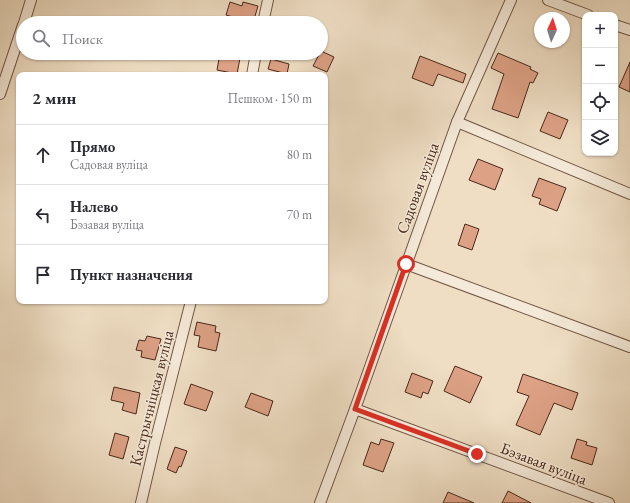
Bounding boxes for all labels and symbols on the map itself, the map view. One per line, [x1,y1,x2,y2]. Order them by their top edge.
north arrow [534,12,570,48]
street label: Садовая вуліца [391,139,444,237]
route start [397,255,415,273]
street label: Кастрычніцкая вуліца [124,327,179,468]
street label: Бэзавая вуліца [498,437,591,490]
route end [468,445,486,463]

